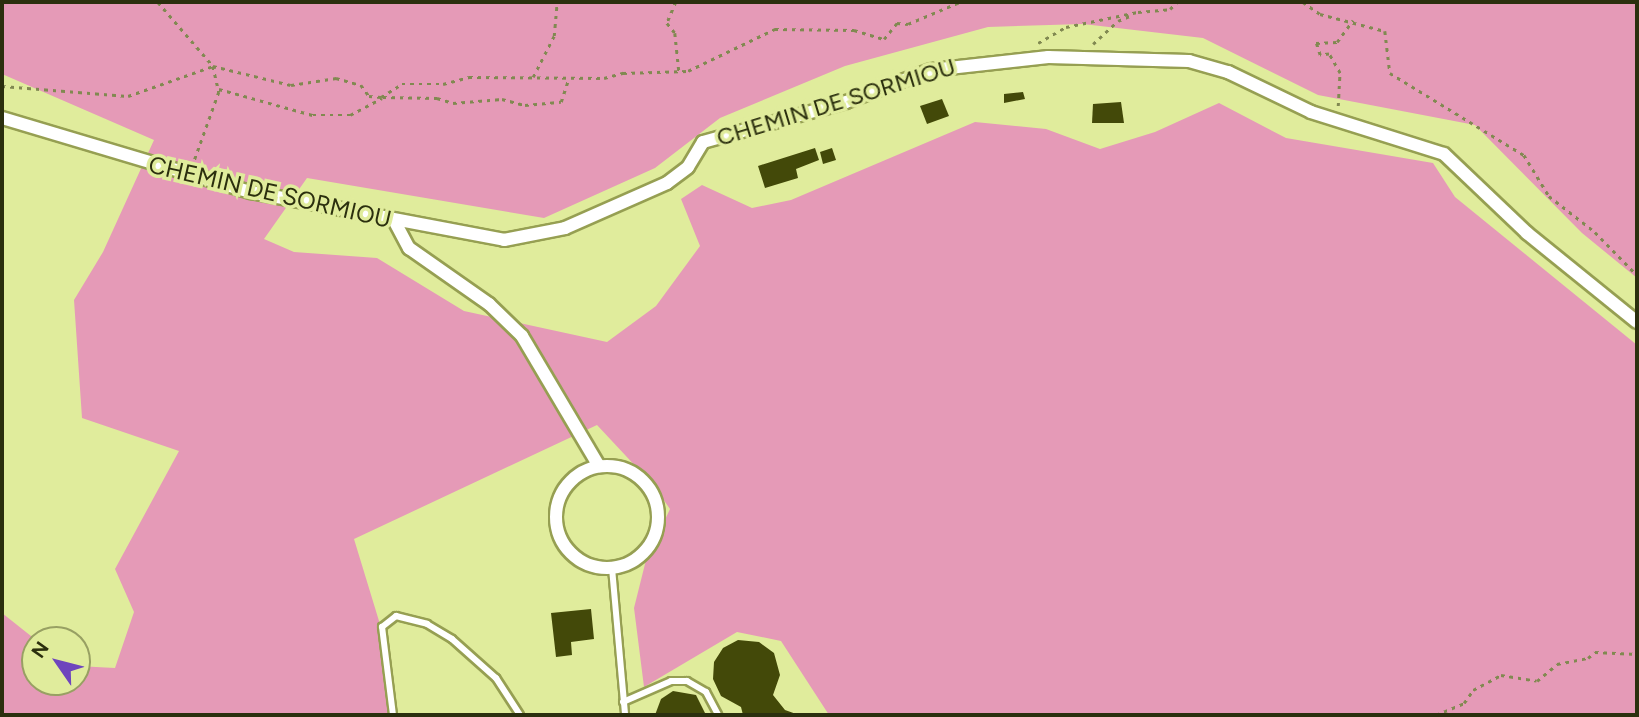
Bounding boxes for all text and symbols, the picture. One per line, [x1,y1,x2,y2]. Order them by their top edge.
street label: CHEMIN DE SORMIOU [713,52,959,152]
street label: CHEMIN DE SORMIOU [146,150,394,234]
north arrow [21,626,91,696]
text: N [26,637,54,662]

